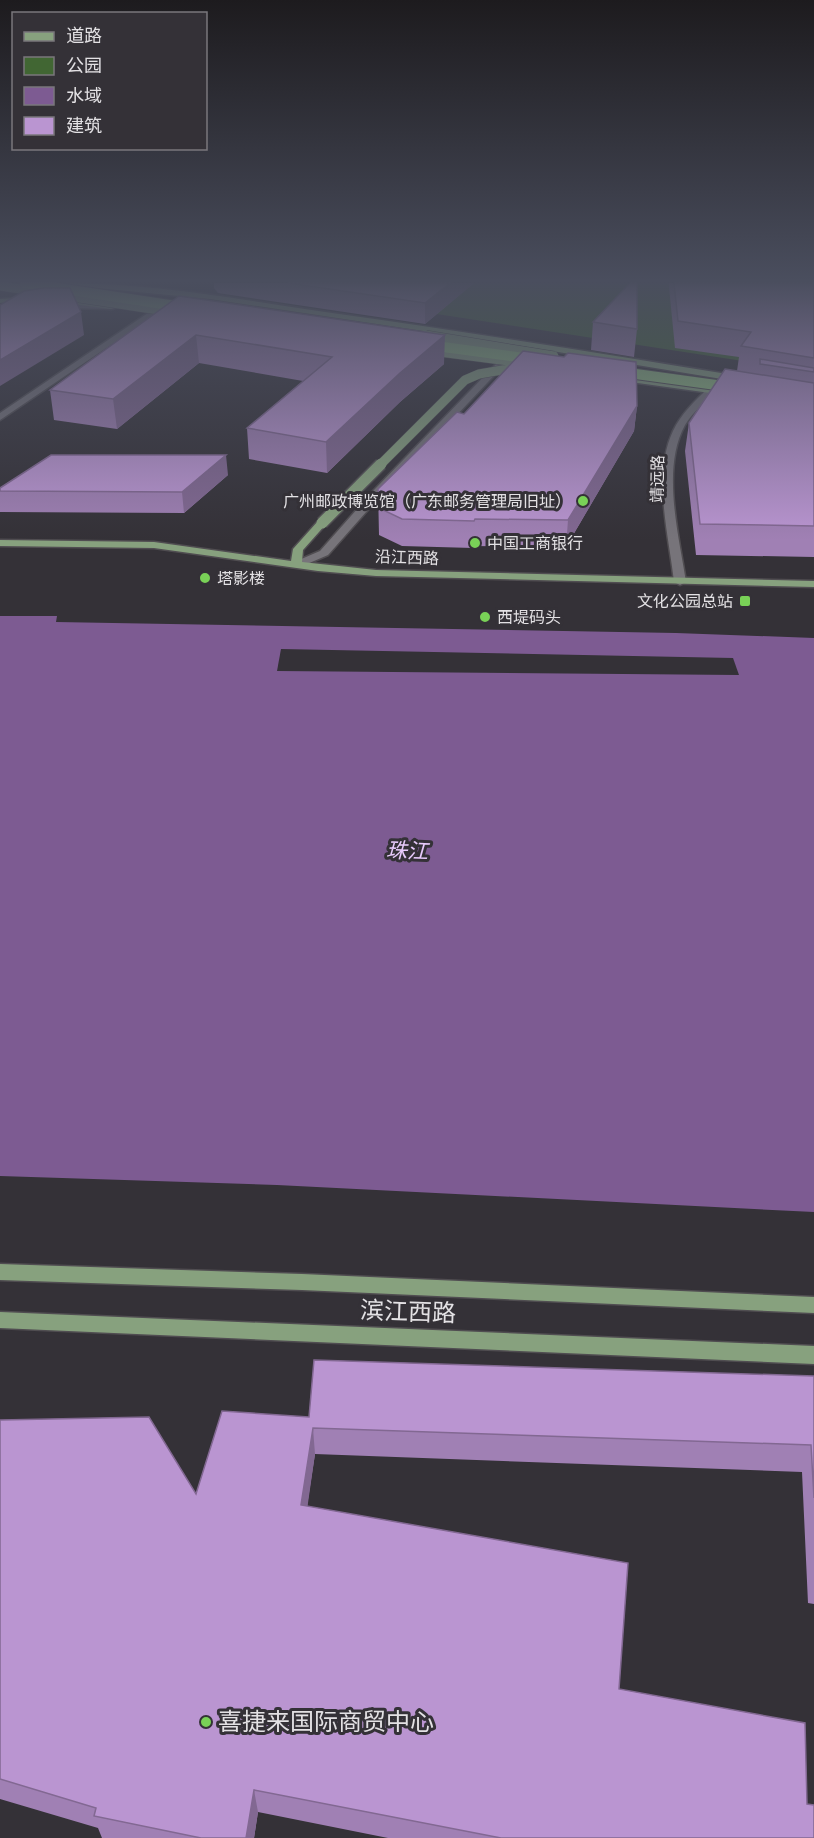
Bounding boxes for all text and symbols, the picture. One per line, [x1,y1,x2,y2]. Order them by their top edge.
legend [12,12,207,150]
text: 道路 [66,24,102,46]
text: 公园 [66,54,102,76]
text: 水域 [66,84,102,106]
text: 建筑 [66,114,102,136]
street label: 靖远路 [647,455,667,503]
place label: 广州邮政博览馆（广东邮务管理局旧址） [283,491,571,511]
marker: 广州邮政博览馆（广东邮务管理局旧址） [576,494,590,508]
place label: 中国工商银行 [487,533,583,553]
marker: 中国工商银行 [468,536,482,550]
street label: 沿江西路 [375,546,439,568]
place label: 塔影楼 [217,568,265,588]
marker: 塔影楼 [198,571,212,585]
place label: 文化公园总站 [637,591,733,611]
marker: 文化公园总站 [738,594,752,608]
place label: 西堤码头 [497,607,561,627]
marker: 西堤码头 [478,610,492,624]
water label: 珠江 [386,836,430,864]
street label: 滨江西路 [360,1294,457,1327]
place label: 喜捷来国际商贸中心 [218,1706,434,1735]
marker: 喜捷来国际商贸中心 [199,1715,213,1729]

